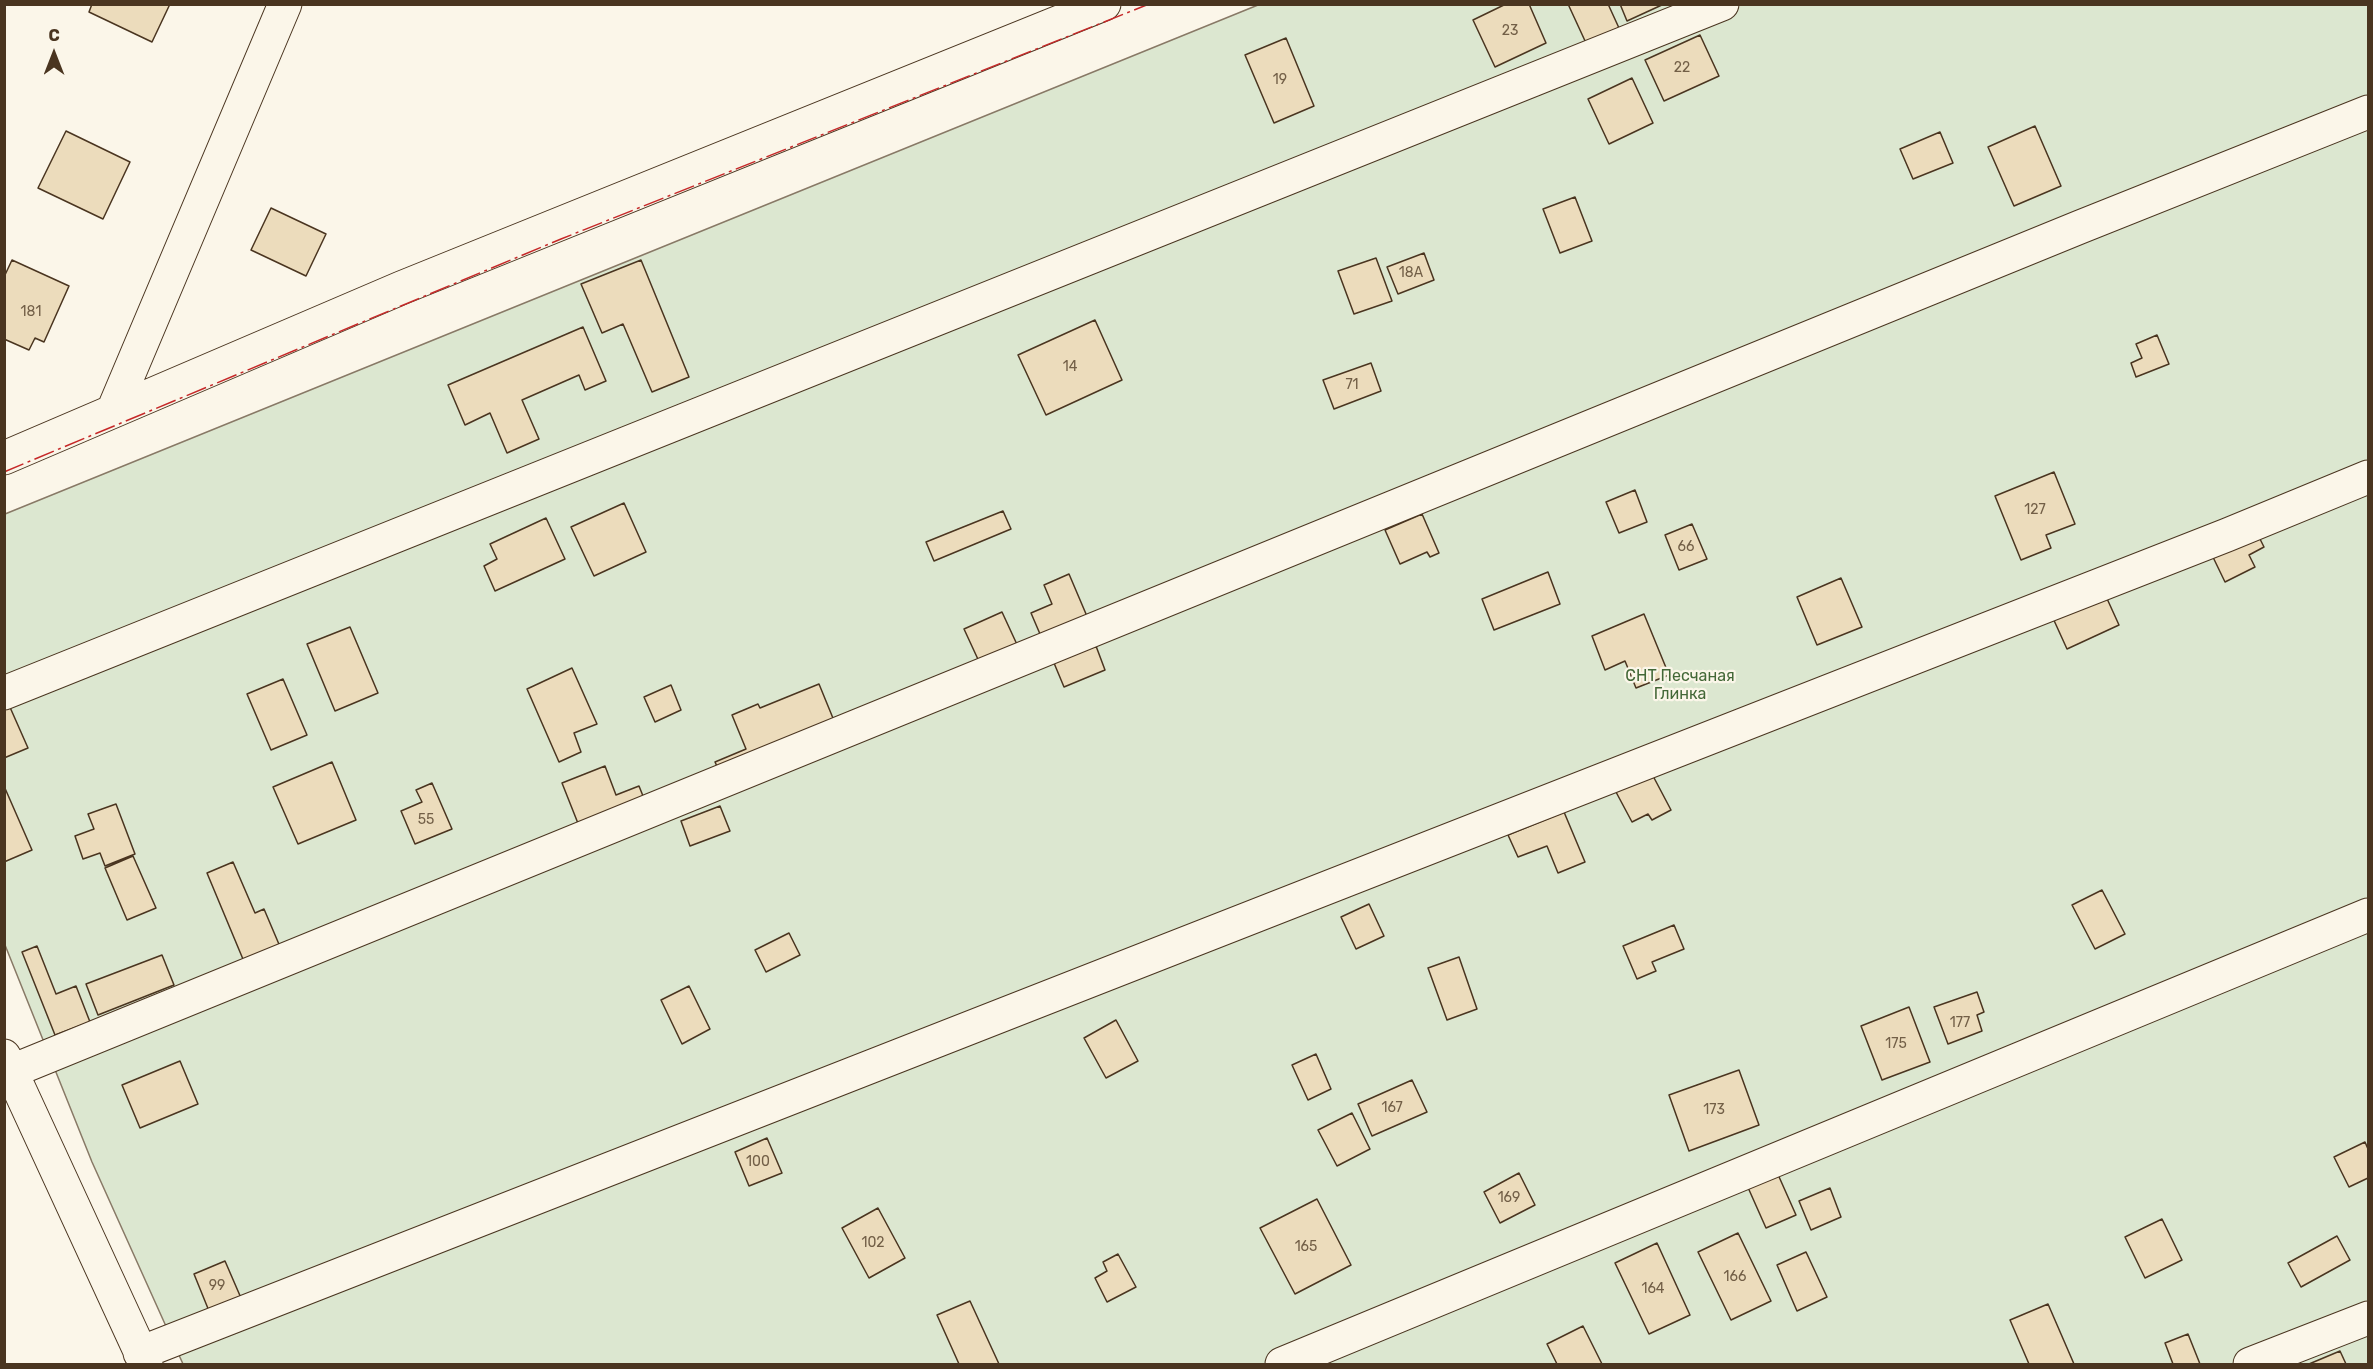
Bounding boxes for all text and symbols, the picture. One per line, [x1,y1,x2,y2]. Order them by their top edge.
house number: 23 [1502,23,1518,39]
north arrow [24,24,84,84]
text: С [48,26,60,45]
house number: 22 [1674,60,1690,76]
house number: 19 [1273,72,1287,88]
house number: 18А [1399,265,1423,281]
house number: 181 [21,304,41,320]
house number: 14 [1063,359,1077,375]
house number: 71 [1345,377,1359,393]
house number: 127 [2024,502,2046,518]
house number: 66 [1678,539,1694,555]
park label: СНТ Песчаная Глинка [1625,666,1735,704]
house number: 55 [418,812,434,828]
house number: 177 [1950,1015,1970,1031]
house number: 175 [1885,1036,1907,1052]
house number: 167 [1381,1100,1403,1116]
house number: 173 [1703,1102,1725,1118]
house number: 100 [746,1154,770,1170]
house number: 169 [1498,1190,1520,1206]
house number: 102 [861,1235,885,1251]
house number: 165 [1295,1239,1317,1255]
house number: 166 [1724,1269,1746,1285]
house number: 99 [209,1278,225,1294]
house number: 164 [1641,1281,1665,1297]

